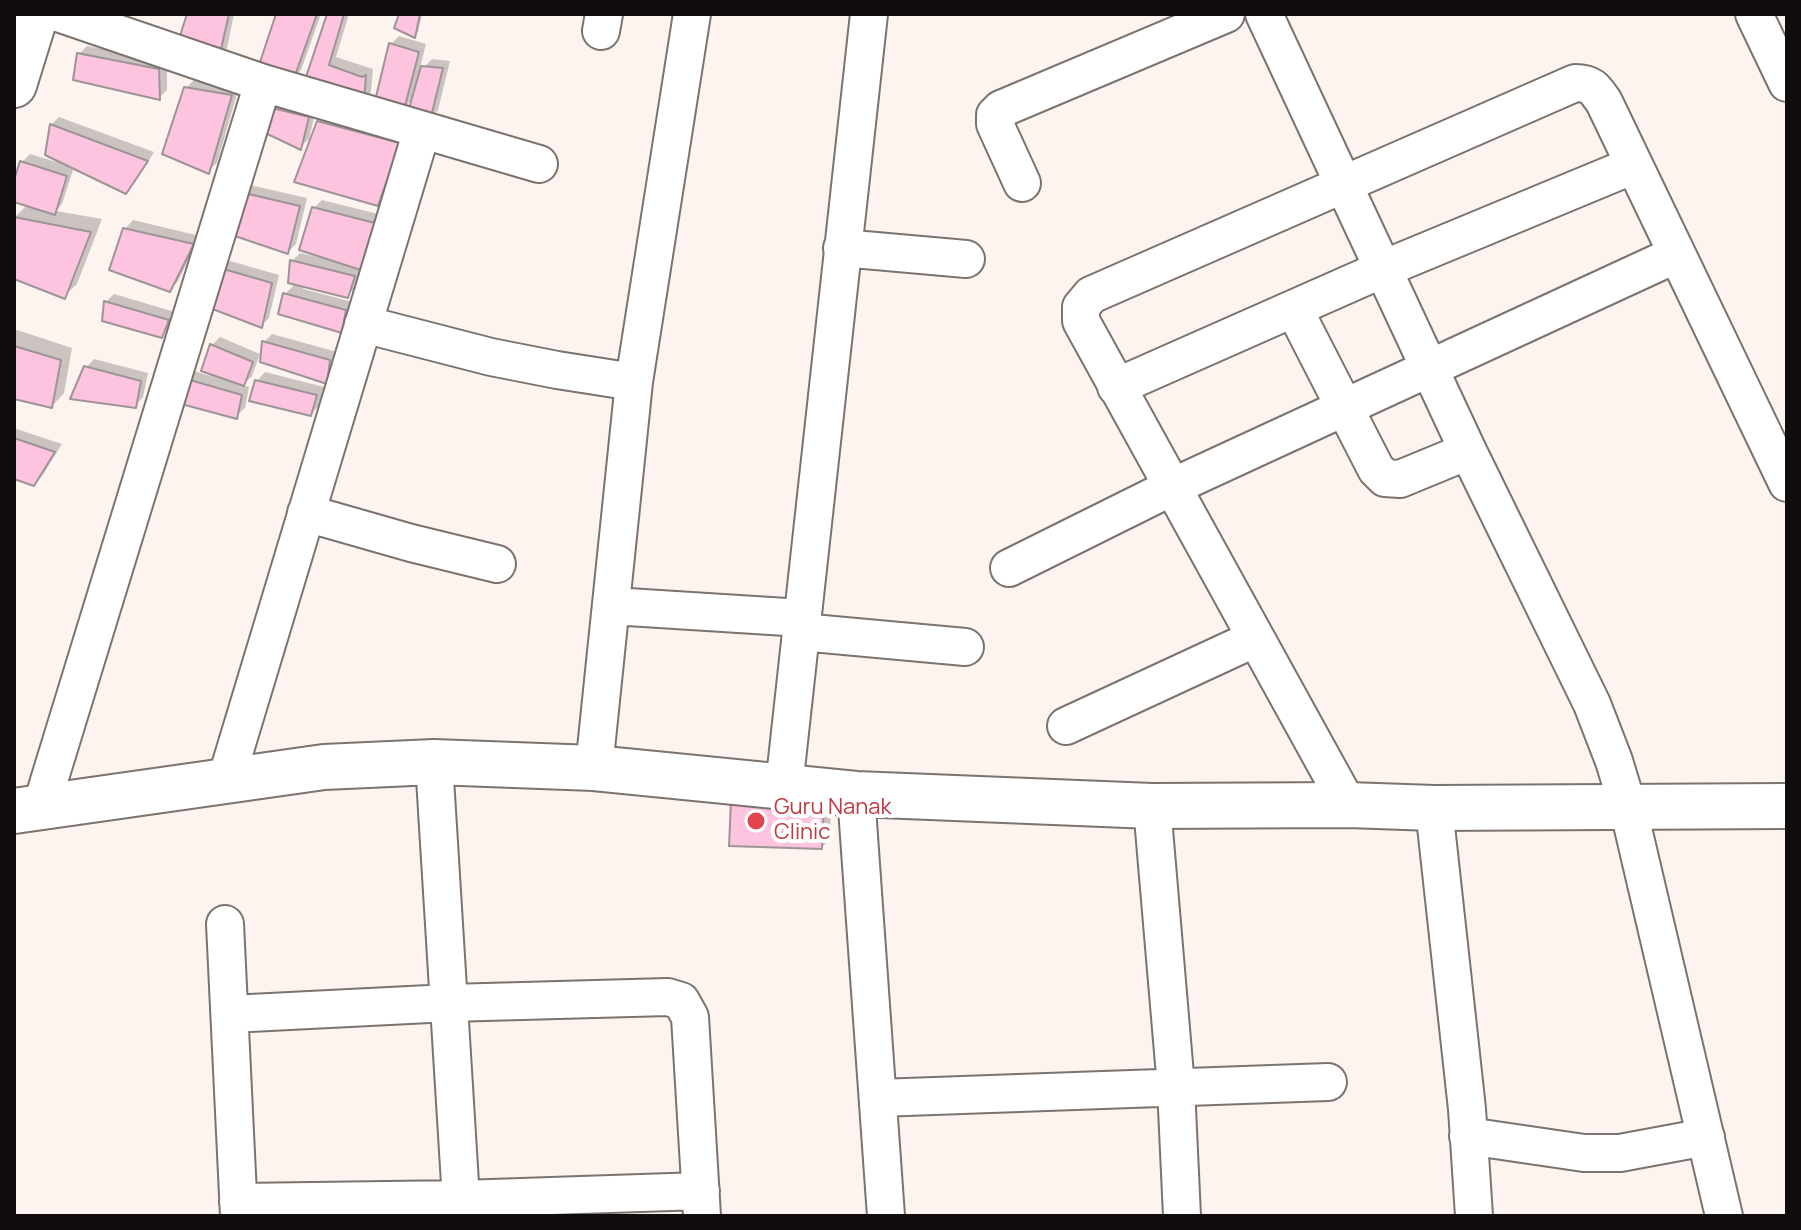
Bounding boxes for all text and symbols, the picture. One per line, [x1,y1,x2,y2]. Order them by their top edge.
place label: Guru Nanak Clinic [774,795,891,846]
marker: Guru Nanak Clinic [745,810,767,832]

